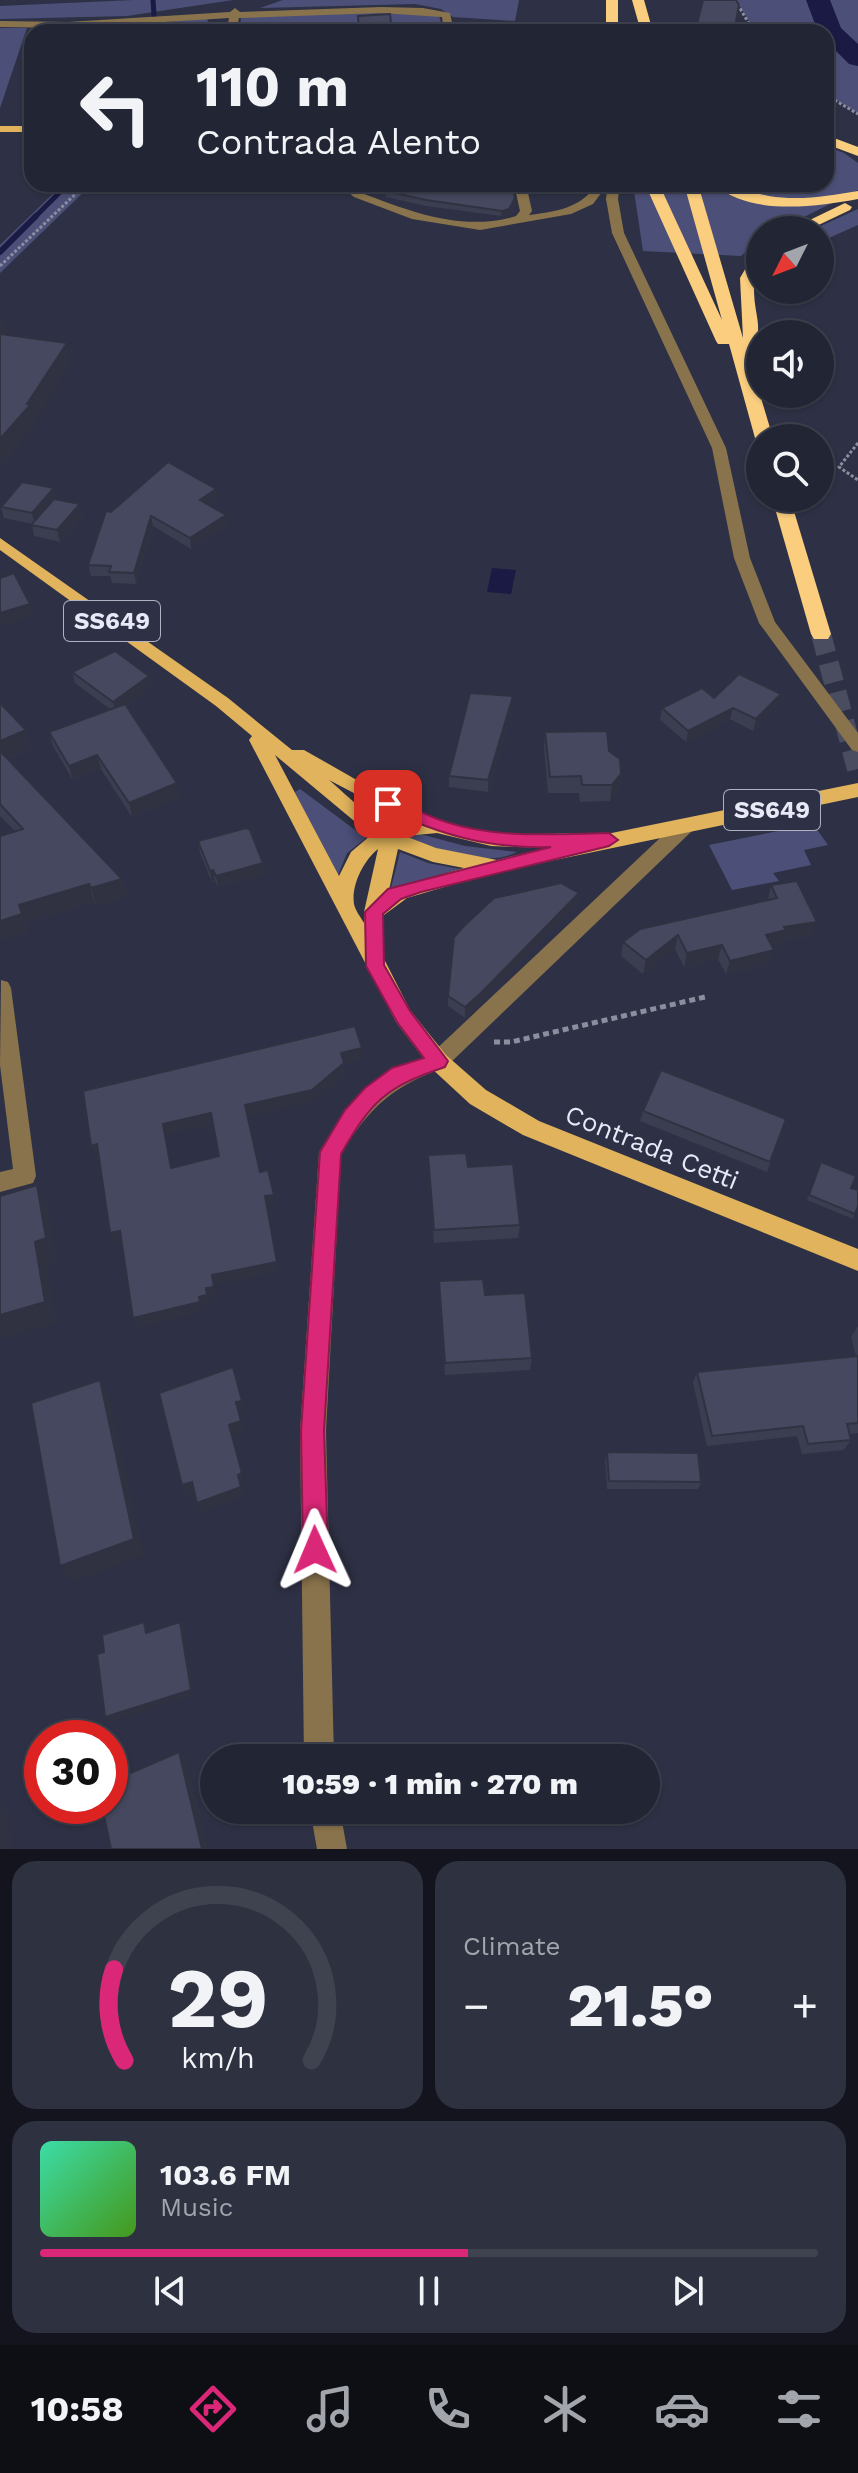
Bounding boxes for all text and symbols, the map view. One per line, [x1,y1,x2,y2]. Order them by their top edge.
text: 110 m [196,54,349,120]
icon: left [64,56,168,160]
text: Contrada Alento [196,121,481,163]
north arrow [746,216,834,304]
map controls [746,216,834,512]
button: sound [746,320,834,408]
button: search [746,424,834,512]
road number: SS649 [64,601,160,641]
pin [354,770,422,838]
icon: arrive [366,782,410,826]
road number: SS649 [724,790,820,830]
street label: Contrada Cetti [561,1099,743,1195]
position arrow [273,1508,357,1592]
speed limit sign: 30 [24,1720,128,1824]
text: 10:59 · 1 min · 270 m [282,1766,578,1801]
text: Climate [463,1931,561,1961]
text: 29 [167,1950,268,2047]
text: 21.5° [567,1970,714,2041]
text: − [463,1980,490,2032]
text: + [791,1980,818,2032]
text: km/h [181,2041,254,2075]
text: 103.6 FM [160,2157,291,2192]
text: Music [160,2192,233,2222]
icon: previous [148,2269,192,2313]
icon: pause [407,2269,451,2313]
icon: next [666,2269,710,2313]
icon: directions [185,2381,241,2437]
icon: music [302,2381,358,2437]
icon: phone [420,2381,476,2437]
icon: climate [537,2381,593,2437]
icon: car [654,2381,710,2437]
icon: filters [771,2381,827,2437]
text: 10:58 [31,2388,124,2430]

